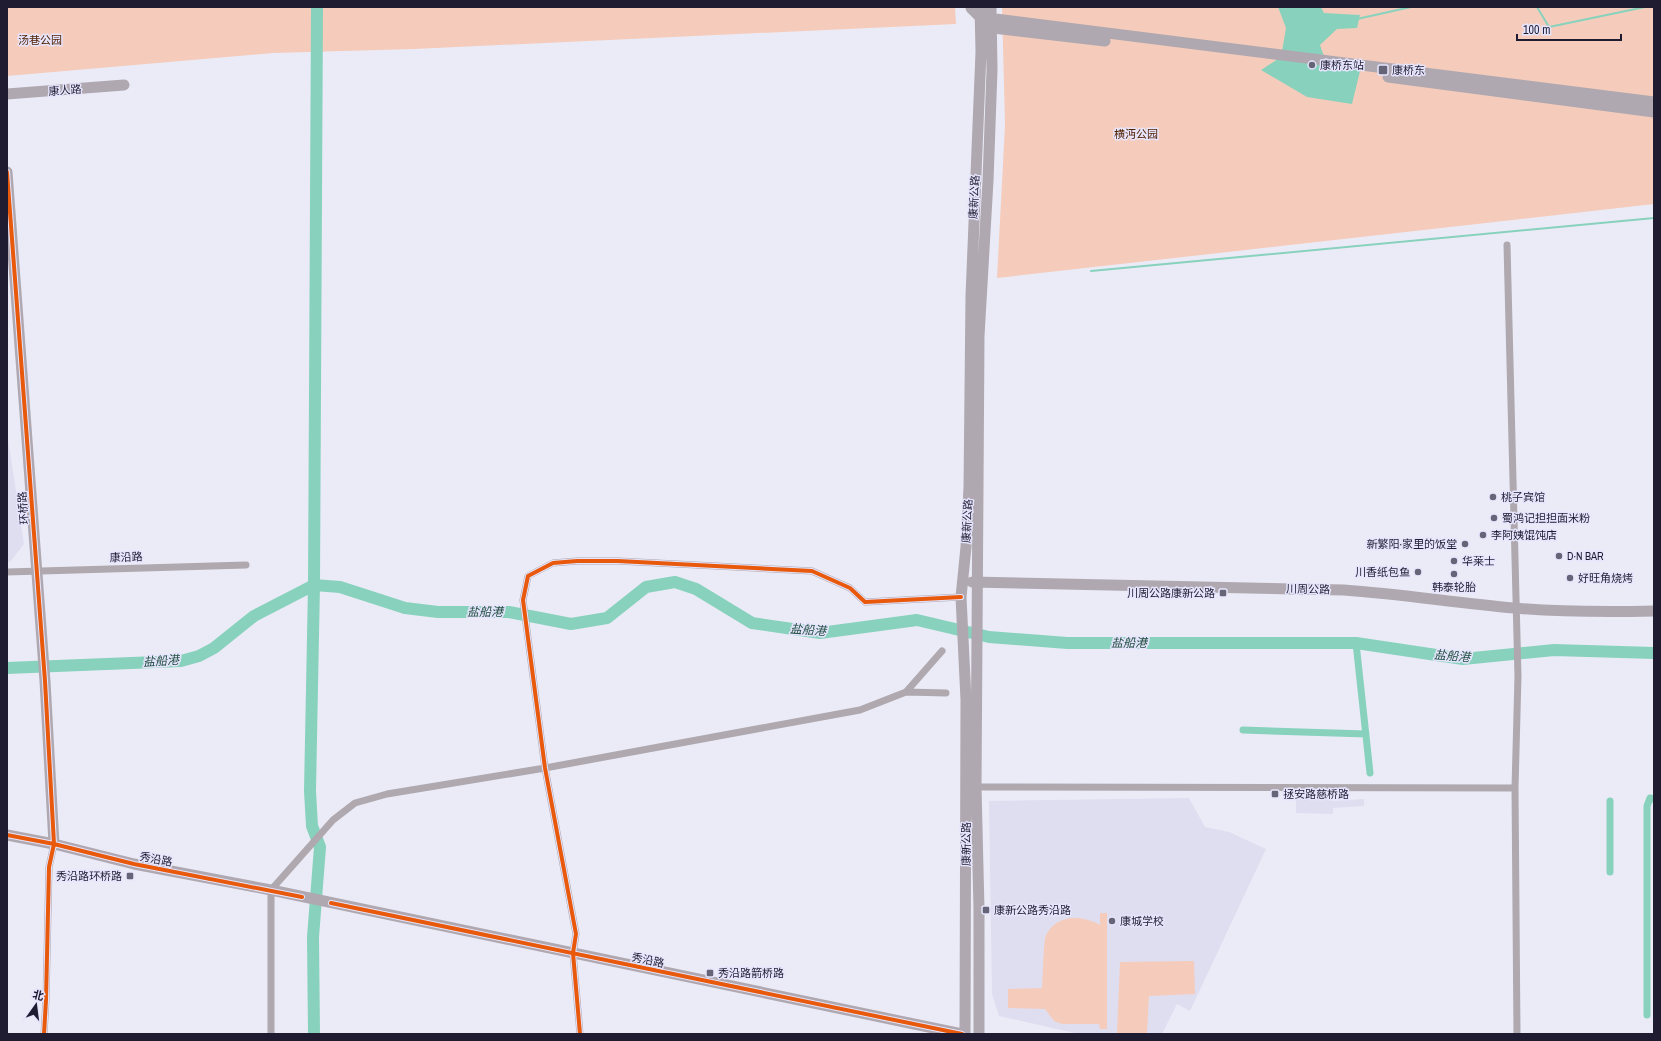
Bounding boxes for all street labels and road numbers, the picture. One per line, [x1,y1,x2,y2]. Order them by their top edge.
street label: 康人路 [48,82,82,98]
street label: 康新公路 [966,175,982,219]
street label: 环桥路 [15,491,31,525]
street label: 康新公路 [959,499,975,543]
street label: 康沿路 [109,549,143,565]
street label: 川周公路 [1286,582,1330,596]
street label: 康新公路 [959,822,973,866]
street label: 秀沿路 [138,849,174,869]
street label: 秀沿路 [630,950,666,970]

